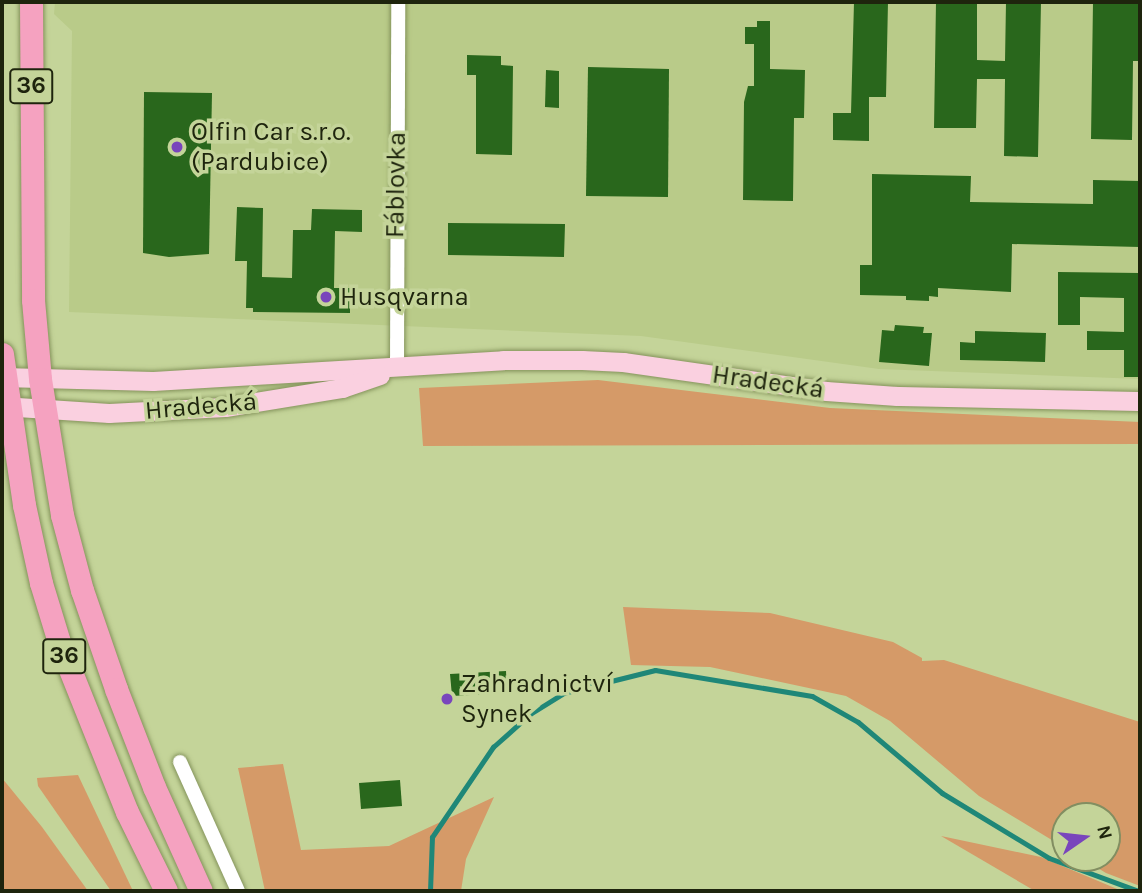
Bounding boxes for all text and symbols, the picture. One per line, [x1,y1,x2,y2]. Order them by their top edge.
road number: 36 [8,66,54,106]
place label: Olfin Car s.r.o. (Pardubice) [191,116,351,178]
street label: Fáblovka [379,132,413,238]
marker: Olfin Car s.r.o. (Pardubice) [169,139,185,155]
place label: Husqvarna [340,281,469,313]
marker: Husqvarna [318,289,334,305]
street label: Hradecká [710,359,826,405]
street label: Hradecká [144,386,258,426]
road number: 36 [41,636,87,676]
place label: Zahradnictví Synek [461,668,613,730]
marker: Zahradnictví Synek [439,691,455,707]
north arrow [1051,802,1121,872]
text: N [1092,823,1117,842]

